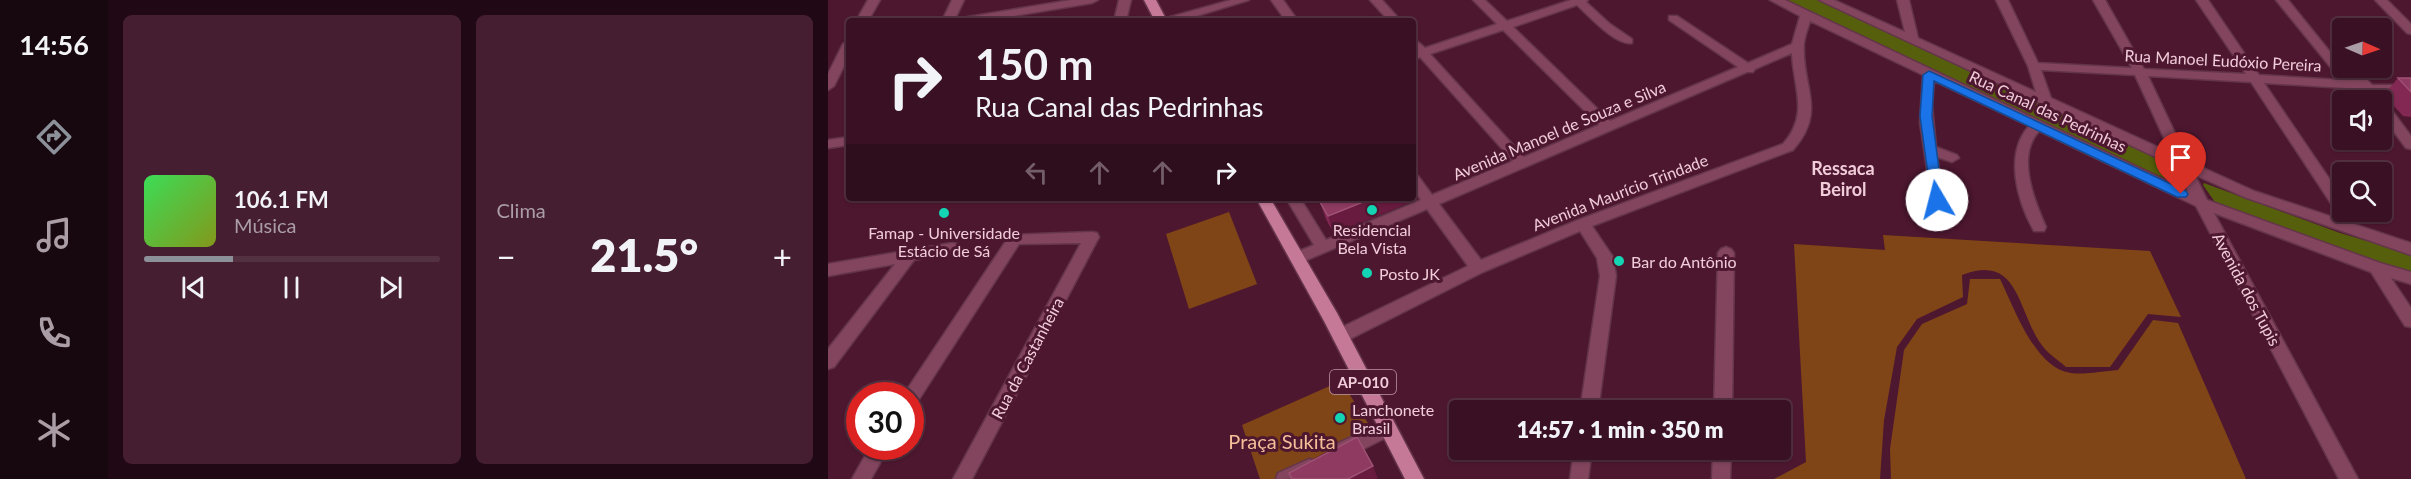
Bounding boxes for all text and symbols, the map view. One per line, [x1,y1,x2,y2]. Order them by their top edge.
north arrow [2332,18,2392,78]
map controls [2332,18,2392,222]
text: 14:56 [19,28,89,61]
text: 150 m [975,39,1093,89]
icon: right [876,42,954,120]
street label: Rua Manoel Eudóxio Pereira [2124,45,2322,75]
street label: Rua Canal das Pedrinhas [1967,66,2130,156]
street label: Avenida Manoel de Souza e Silva [1450,76,1668,184]
text: Rua Canal das Pedrinhas [975,90,1264,123]
button: sound [2332,90,2392,150]
icon: directions [33,116,75,158]
pin [2155,132,2206,194]
icon: arrive [2164,141,2197,174]
street label: Avenida Maurício Trindade [1530,150,1710,234]
icon: left [1020,156,1053,189]
icon: ahead [1083,156,1116,189]
icon: ahead [1146,156,1179,189]
icon: right [1209,156,1242,189]
district label: Ressaca Beirol [1811,157,1875,200]
button: search [2332,162,2392,222]
position arrow [1905,168,1969,232]
text: 106.1 FM [234,186,329,213]
text: Clima [497,198,546,222]
marker: Residencial Bela Vista [1365,203,1379,217]
marker: Famap - Universidade Estácio de Sá [937,206,951,220]
text: Música [234,213,297,237]
icon: music [33,214,75,256]
place label: Residencial Bela Vista [1333,220,1411,257]
place label: Famap - Universidade Estácio de Sá [868,223,1020,260]
text: 21.5° [590,228,698,282]
street label: Avenida dos Tupis [2209,229,2285,349]
text: − [497,236,516,276]
text: + [773,236,792,276]
place label: Bar do Antônio [1631,252,1737,271]
marker: Bar do Antônio [1612,254,1626,268]
place label: Posto JK [1379,264,1440,283]
marker: Posto JK [1360,266,1374,280]
icon: previous [177,271,210,304]
icon: pause [275,271,308,304]
icon: next [374,271,407,304]
street label: Rua da Castanheira [987,294,1067,422]
icon: phone [33,312,75,354]
road number: AP-010 [1330,370,1396,394]
speed limit sign: 30 [846,382,924,460]
place label: Lanchonete Brasil [1352,400,1434,437]
icon: climate [33,409,75,451]
marker: Lanchonete Brasil [1333,411,1347,425]
text: 14:57 · 1 min · 350 m [1517,416,1723,443]
park label: Praça Sukita [1228,429,1336,453]

